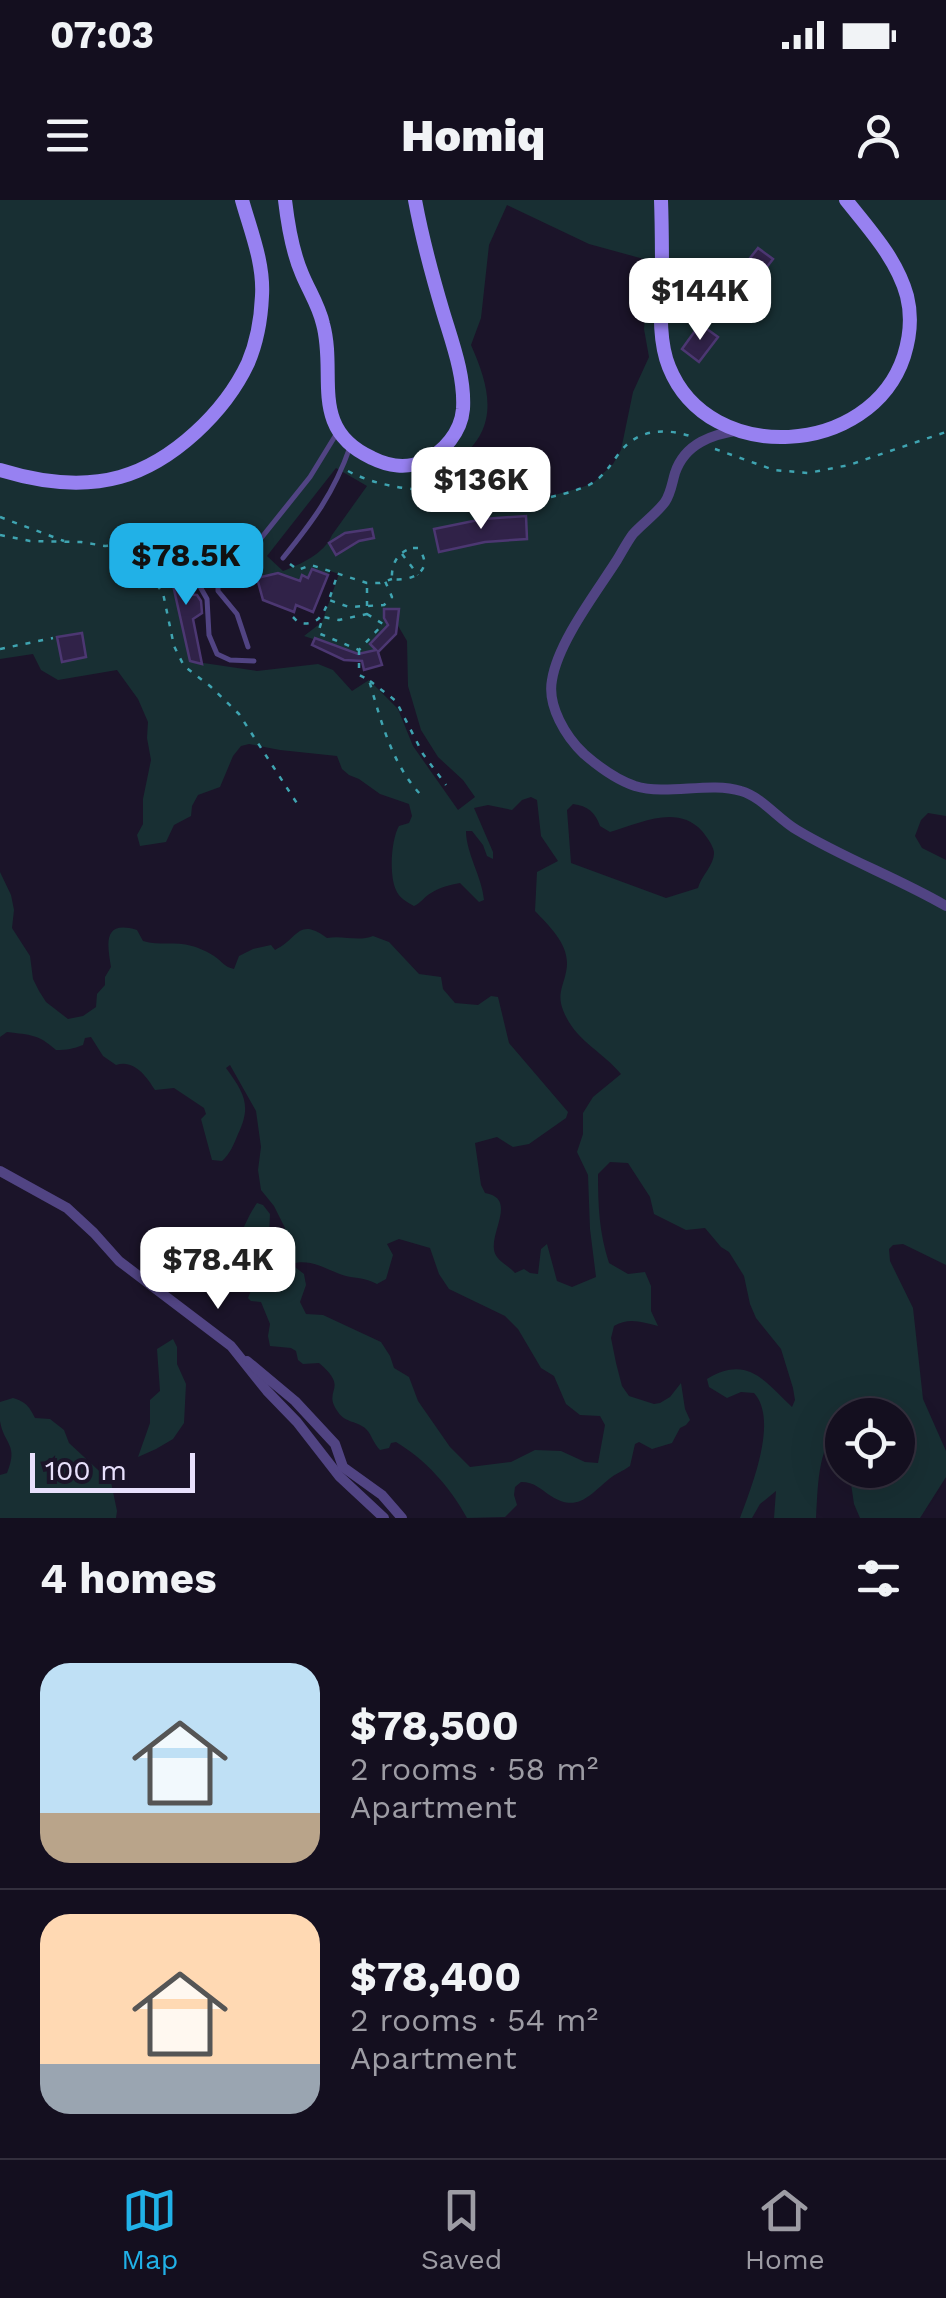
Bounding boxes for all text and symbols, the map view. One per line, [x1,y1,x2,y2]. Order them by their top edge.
text: 07:03 [50,13,154,57]
icon: menu [40,108,95,163]
icon: person [851,108,906,163]
text: Homiq [401,109,545,162]
pin: $144K [630,258,770,343]
text: $144K [651,271,749,309]
pin: $136K [411,447,551,532]
text: $136K [433,460,529,498]
pin: $78.5K [105,523,267,608]
text: $78.5K [131,536,241,574]
pin: $78.4K [137,1227,299,1312]
text: $78.4K [162,1240,274,1278]
map controls [825,1398,915,1488]
button: locate [825,1398,915,1488]
scale bar [30,1448,195,1492]
text: 100 m [45,1454,127,1487]
icon: filters [851,1551,906,1606]
text: 4 homes [40,1554,217,1603]
text: $78,500 [350,1701,519,1750]
icon: home [120,1703,240,1823]
text: 2 rooms · 58 m² [350,1750,598,1788]
text: Apartment [350,1788,517,1826]
text: $78,400 [350,1952,521,2001]
icon: home [120,1954,240,2074]
text: 2 rooms · 54 m² [350,2001,598,2039]
text: Apartment [350,2039,517,2077]
tab: Map [121,2183,178,2276]
tab: Saved [421,2183,502,2276]
tab: Home [745,2183,825,2276]

